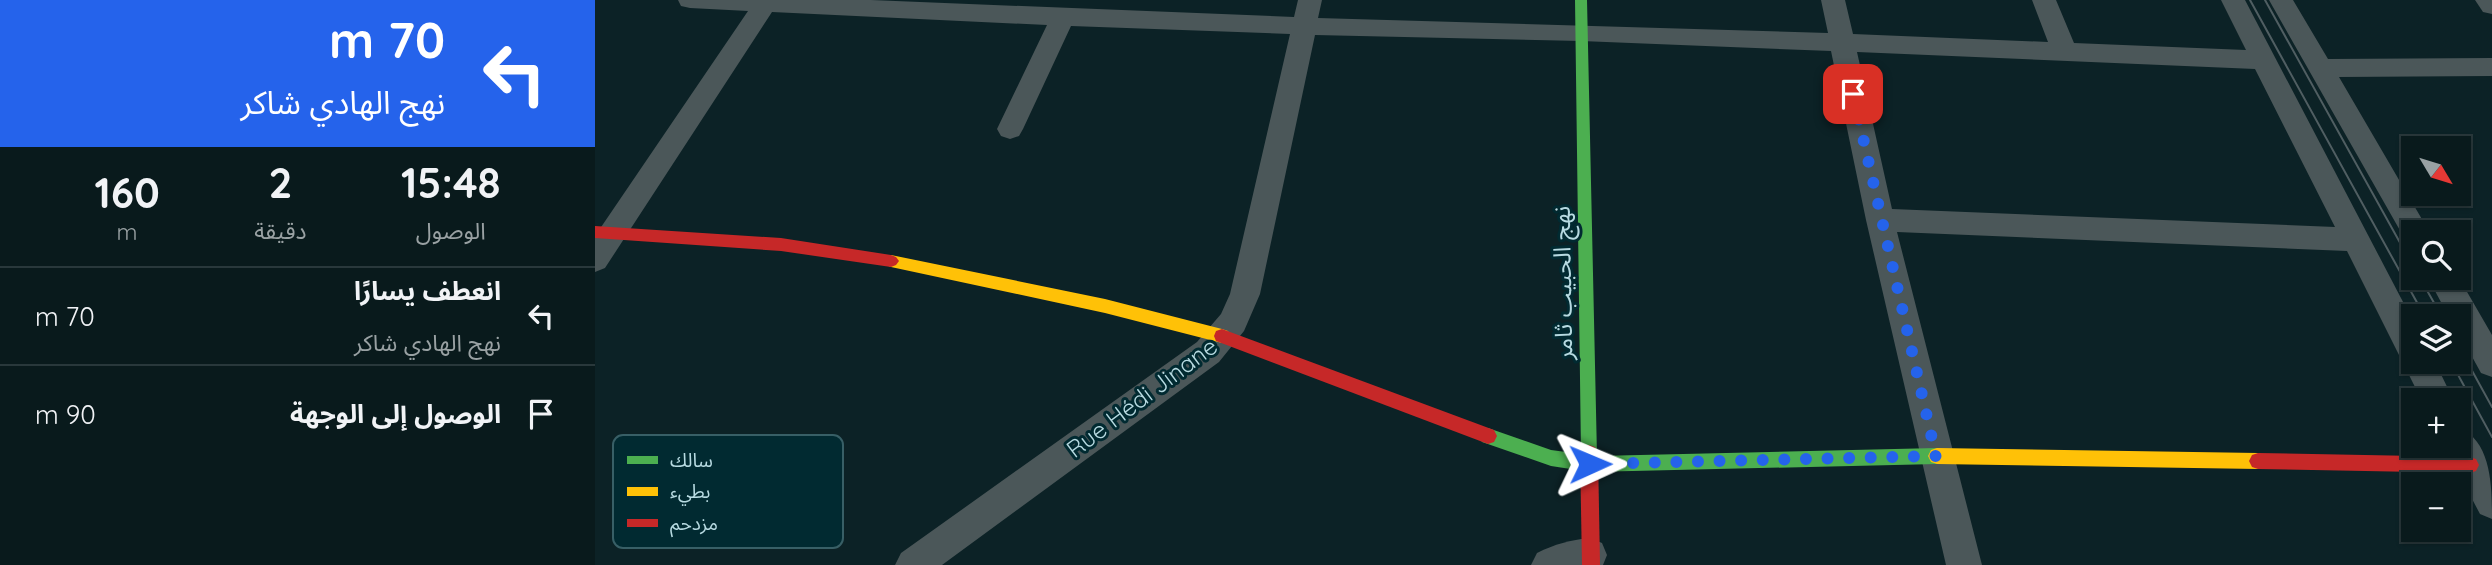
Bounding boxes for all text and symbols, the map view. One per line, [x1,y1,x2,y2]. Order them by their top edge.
text: 70 m [329,9,445,70]
icon: left [469,28,560,119]
pin [1823,64,1883,124]
icon: arrive [1834,75,1872,113]
text: نهج الهادي شاكر [241,82,445,122]
north arrow [2401,136,2471,206]
map controls [2401,136,2471,542]
text: 2 [268,156,292,209]
text: 15:48 [401,156,501,209]
text: 160 [94,166,160,219]
street label: نهج الحبيب ثامر [1546,206,1581,361]
text: دقيقة [254,216,307,245]
text: الوصول [416,216,486,245]
text: m [117,217,138,246]
button: search [2401,220,2471,290]
text: انعطف يسارًا [354,274,501,307]
icon: left [522,297,560,335]
text: 70 m [35,300,95,333]
button: layers [2401,304,2471,374]
text: نهج الهادي شاكر [354,328,501,357]
street label: Rue Hédi Jinane [1060,331,1223,464]
button: + [2401,388,2471,458]
icon: arrive [522,395,560,433]
text: الوصول إلى الوجهة [290,397,501,430]
text: 90 m [35,398,96,431]
position arrow [1553,427,1627,501]
legend [613,435,843,548]
text: سالك [670,448,713,472]
button: − [2401,472,2471,542]
text: بطيء [670,479,710,506]
text: مزدحم [670,511,718,538]

